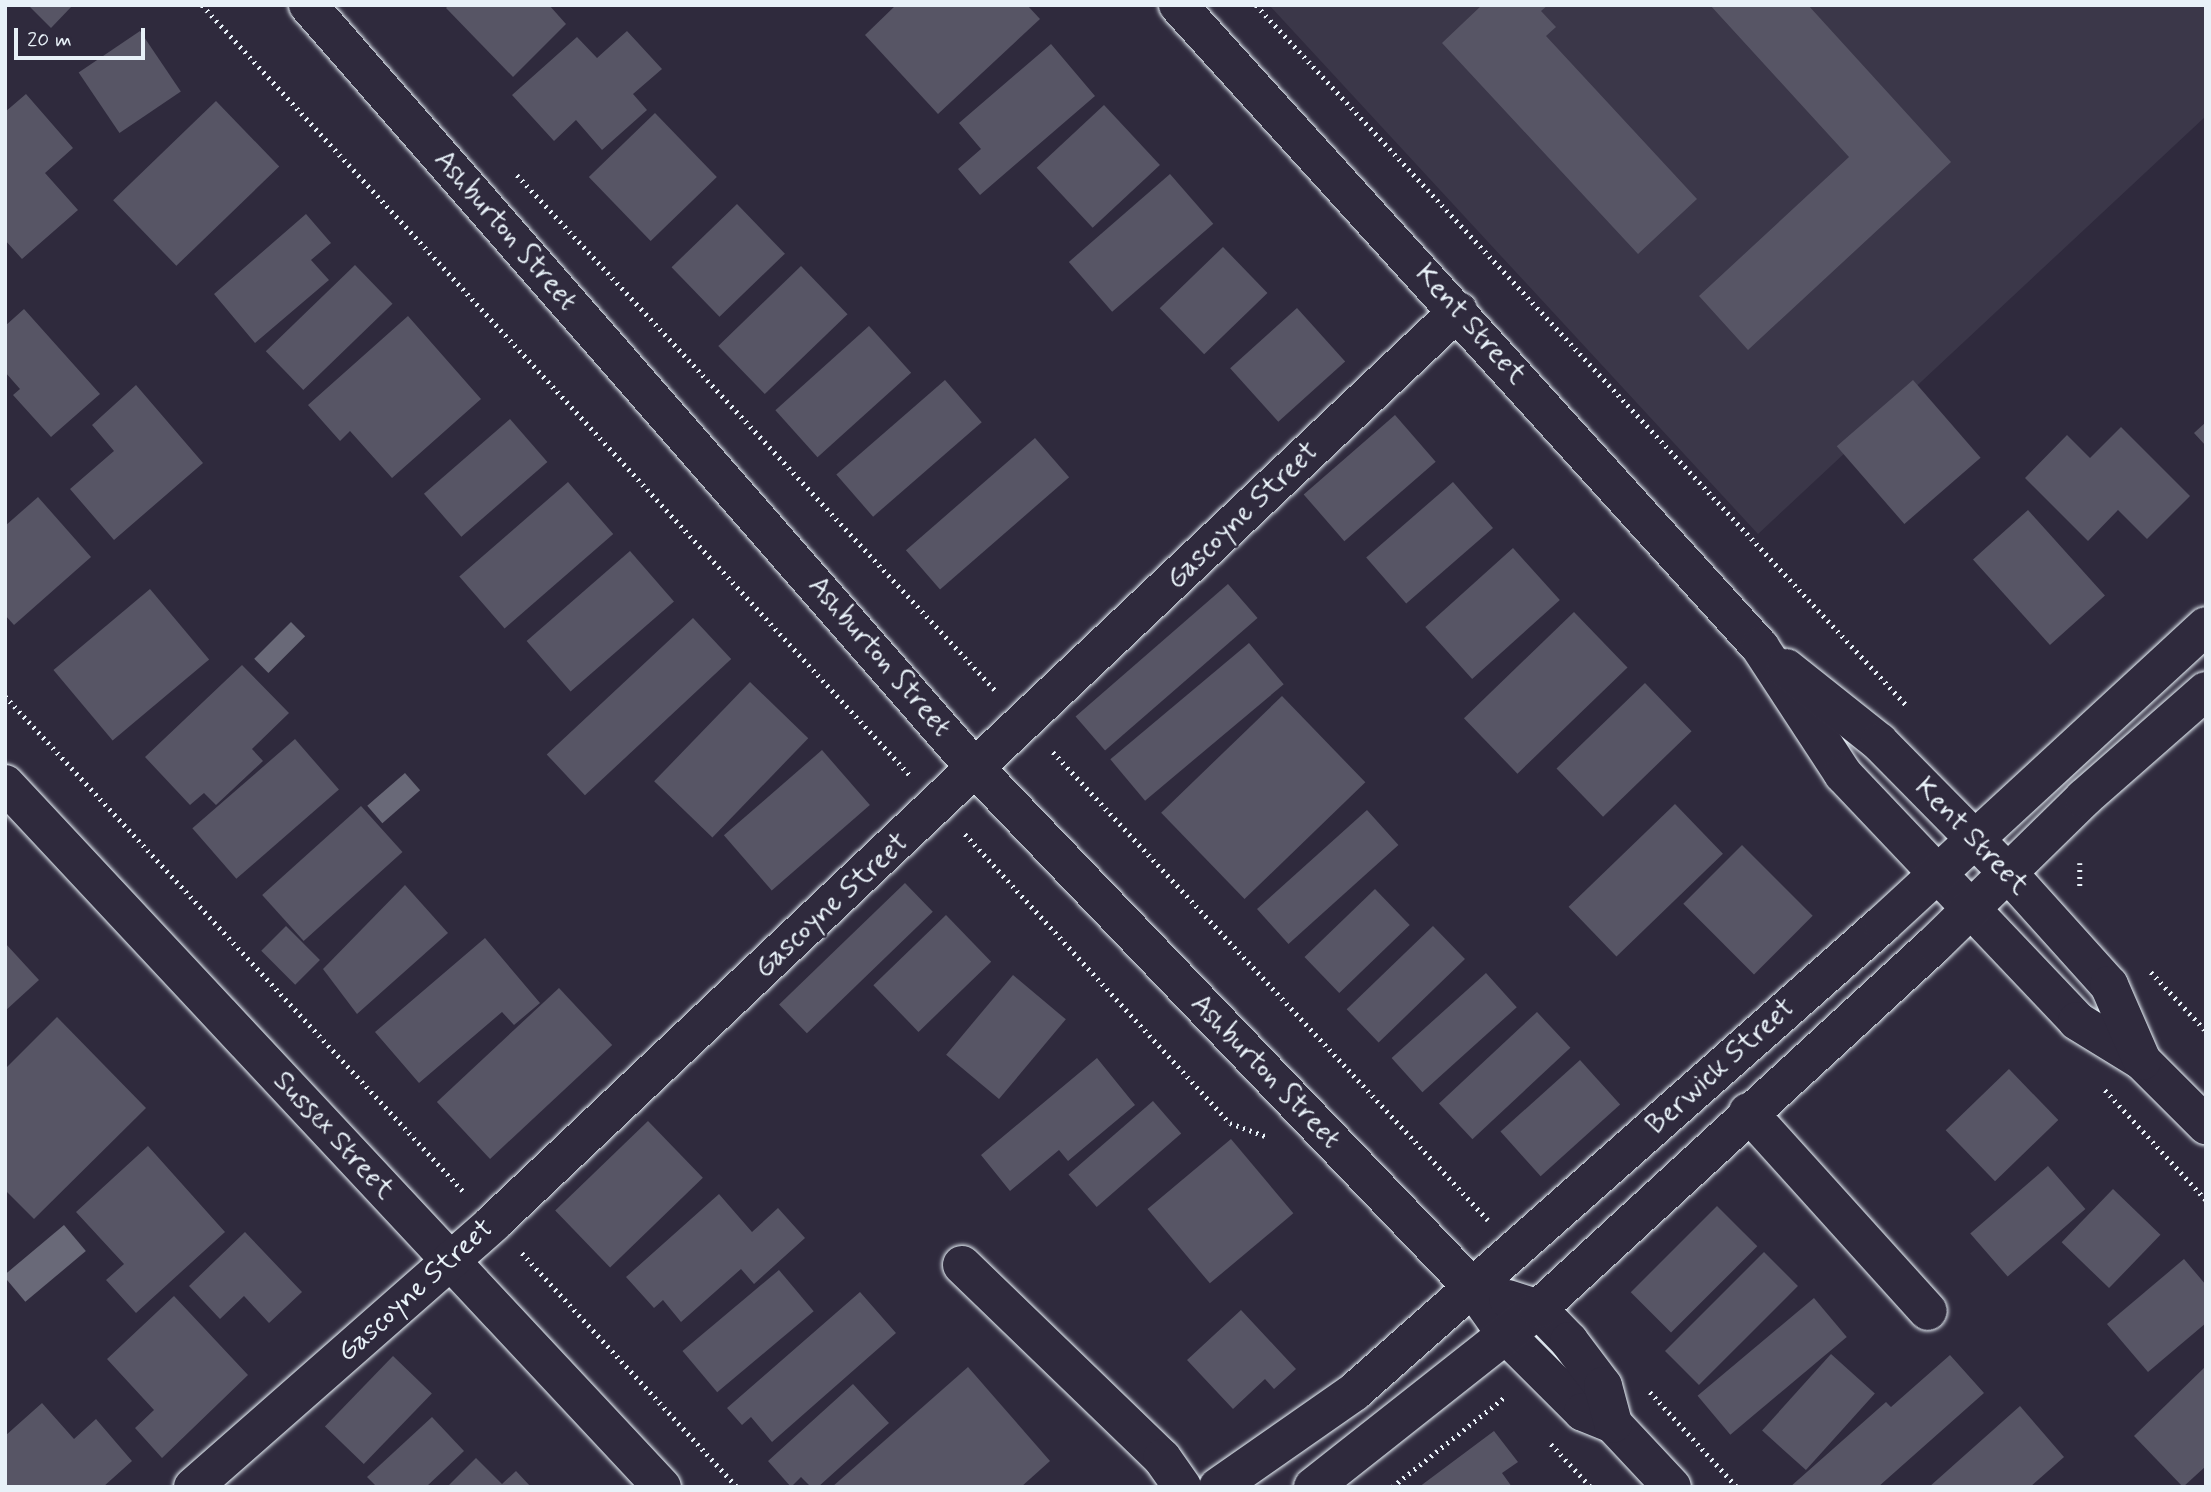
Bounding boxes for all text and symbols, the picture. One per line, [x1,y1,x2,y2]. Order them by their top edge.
scale bar [18,14,149,58]
text: 20 m [27,26,72,54]
street label: Ashburton Street [425,142,585,320]
street label: Kent Street [1407,258,1533,392]
street label: Gascoyne Street [1161,436,1325,596]
street label: Ashburton Street [799,568,959,746]
street label: Kent Street [1907,771,2035,903]
street label: Gascoyne Street [749,827,915,985]
street label: Ashburton Street [1182,986,1348,1158]
street label: Berwick Street [1640,992,1802,1142]
street label: Sussex Street [265,1065,401,1207]
street label: Gascoyne Street [332,1213,500,1369]

